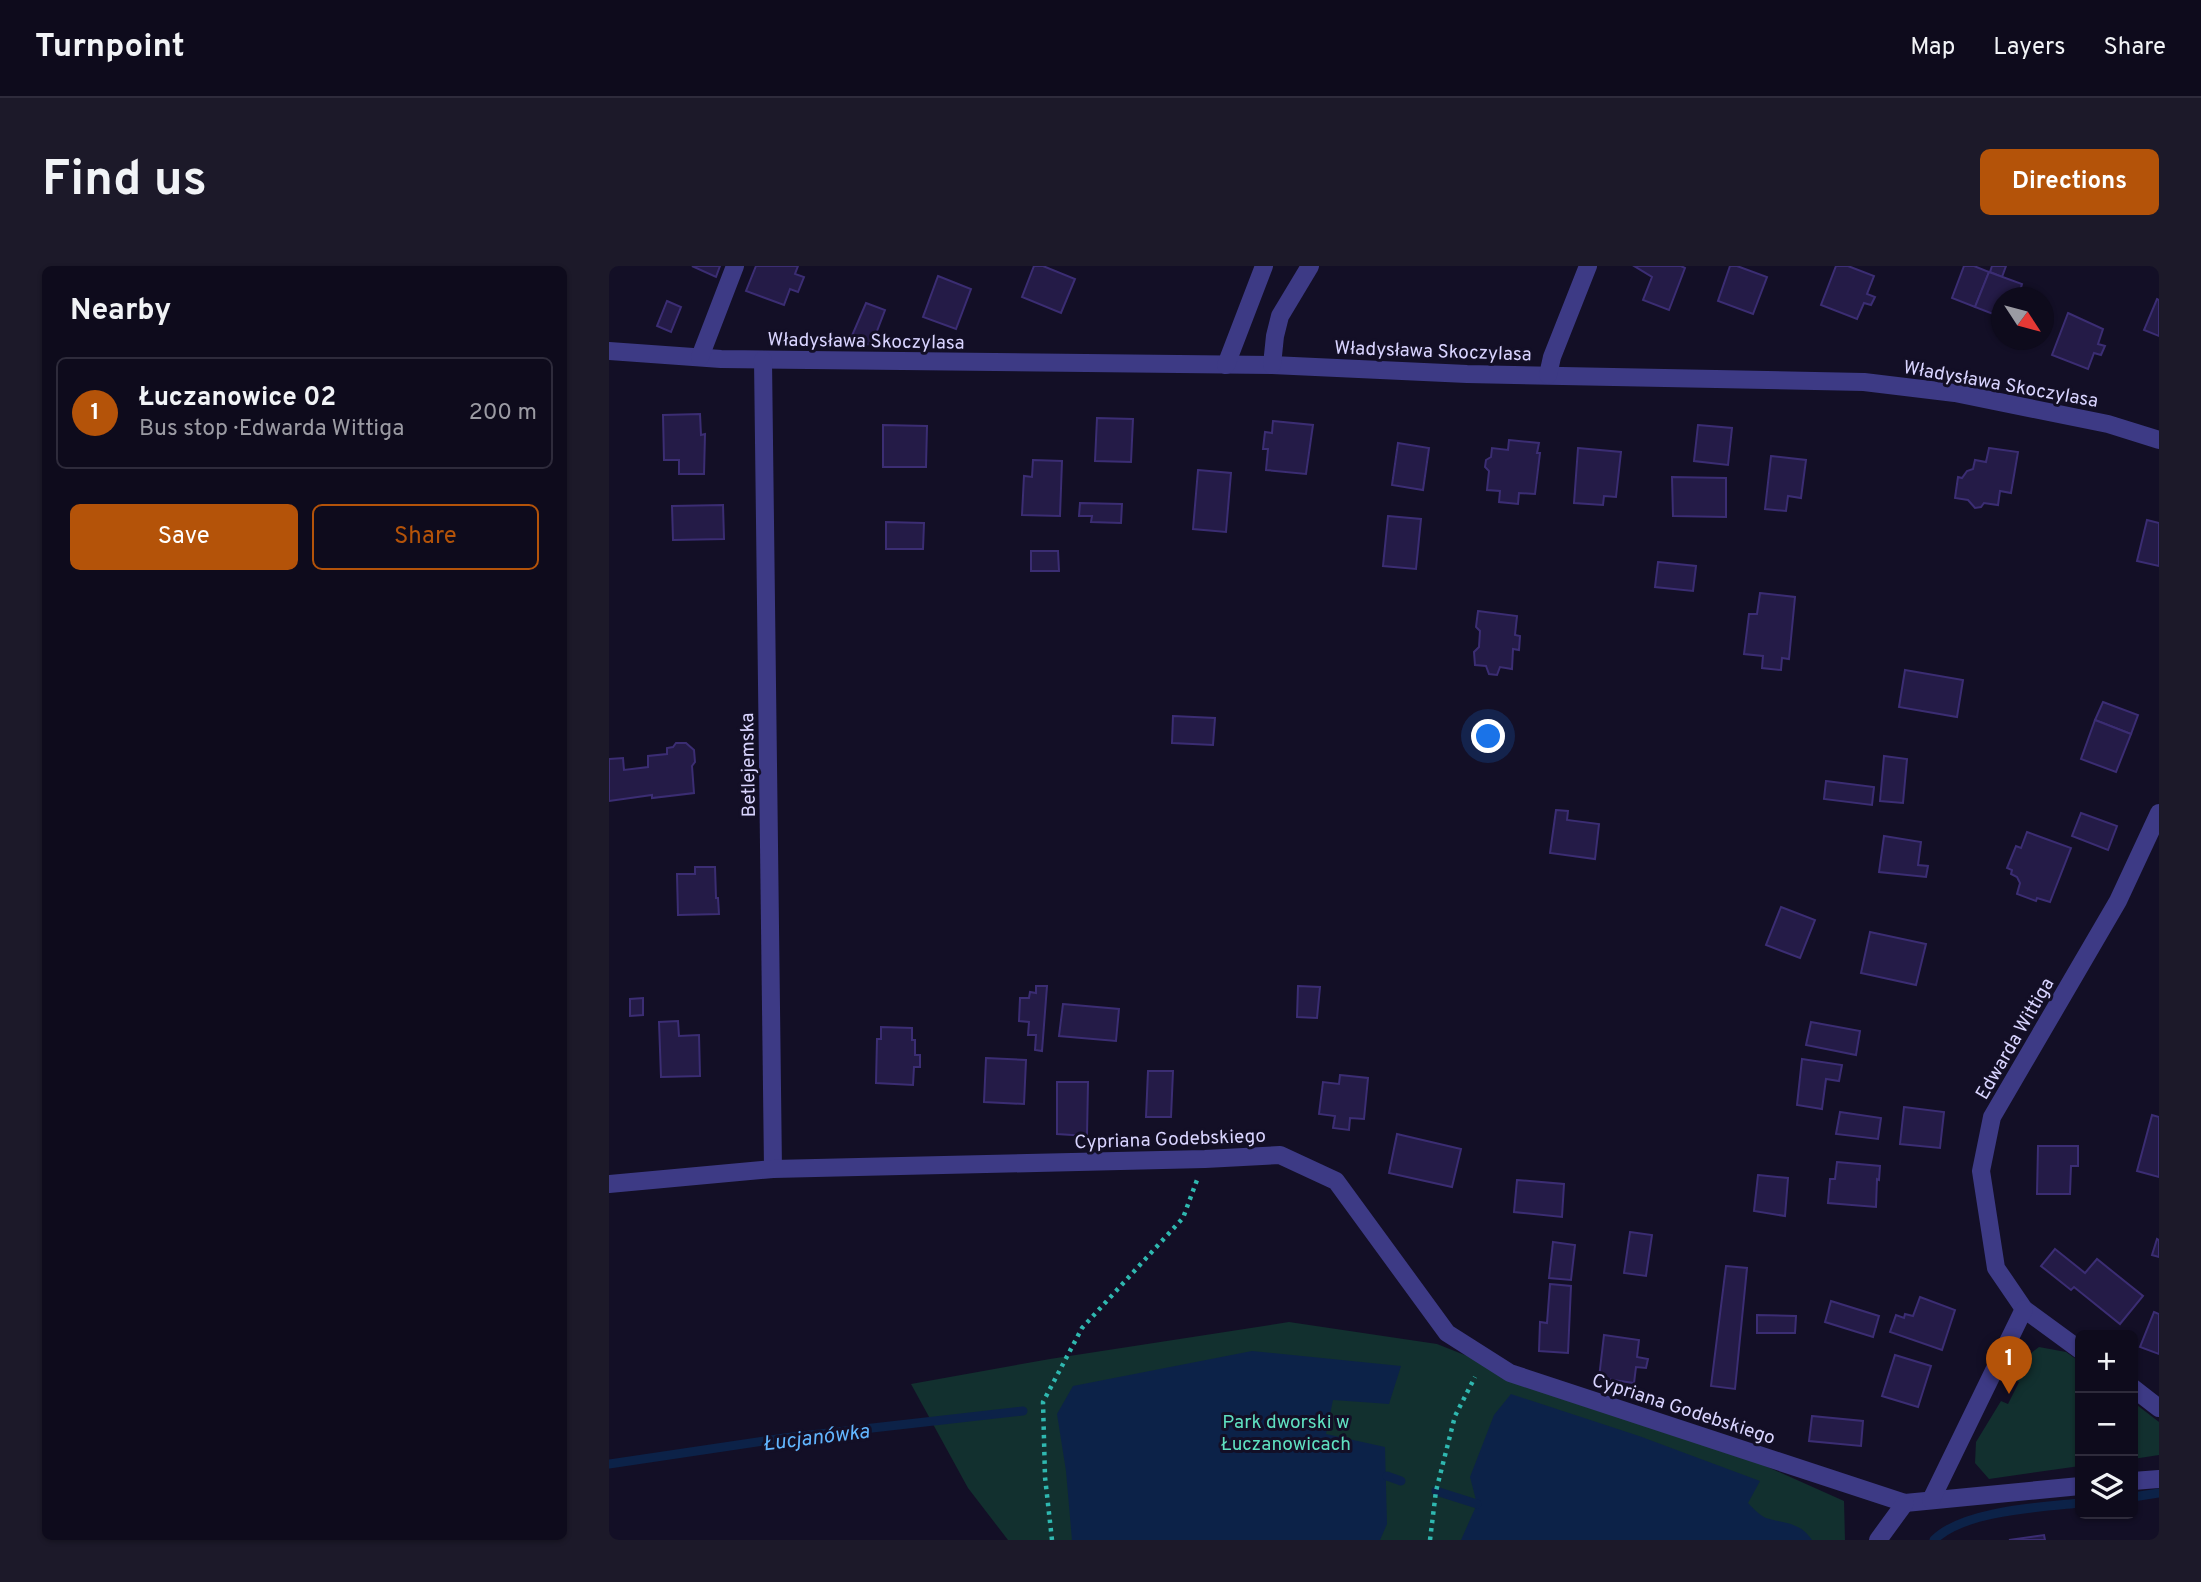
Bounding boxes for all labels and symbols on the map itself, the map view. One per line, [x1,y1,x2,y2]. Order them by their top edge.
north arrow [1991,287,2054,350]
street label: Władysława Skoczylasa [767,328,965,356]
street label: Władysława Skoczylasa [1334,337,1532,367]
street label: Władysława Skoczylasa [1901,356,2100,414]
street label: Betlejemska [736,712,762,817]
your location [1471,719,1505,753]
street label: Edwarda Wittiga [1971,974,2060,1104]
street label: Cypriana Godebskiego [1074,1125,1266,1155]
pin: 1 [1986,1336,2032,1394]
street label: Cypriana Godebskiego [1589,1369,1778,1451]
park label: Park dworski w Łuczanowicach [1221,1411,1351,1457]
water label: Łucjanówka [761,1419,871,1458]

